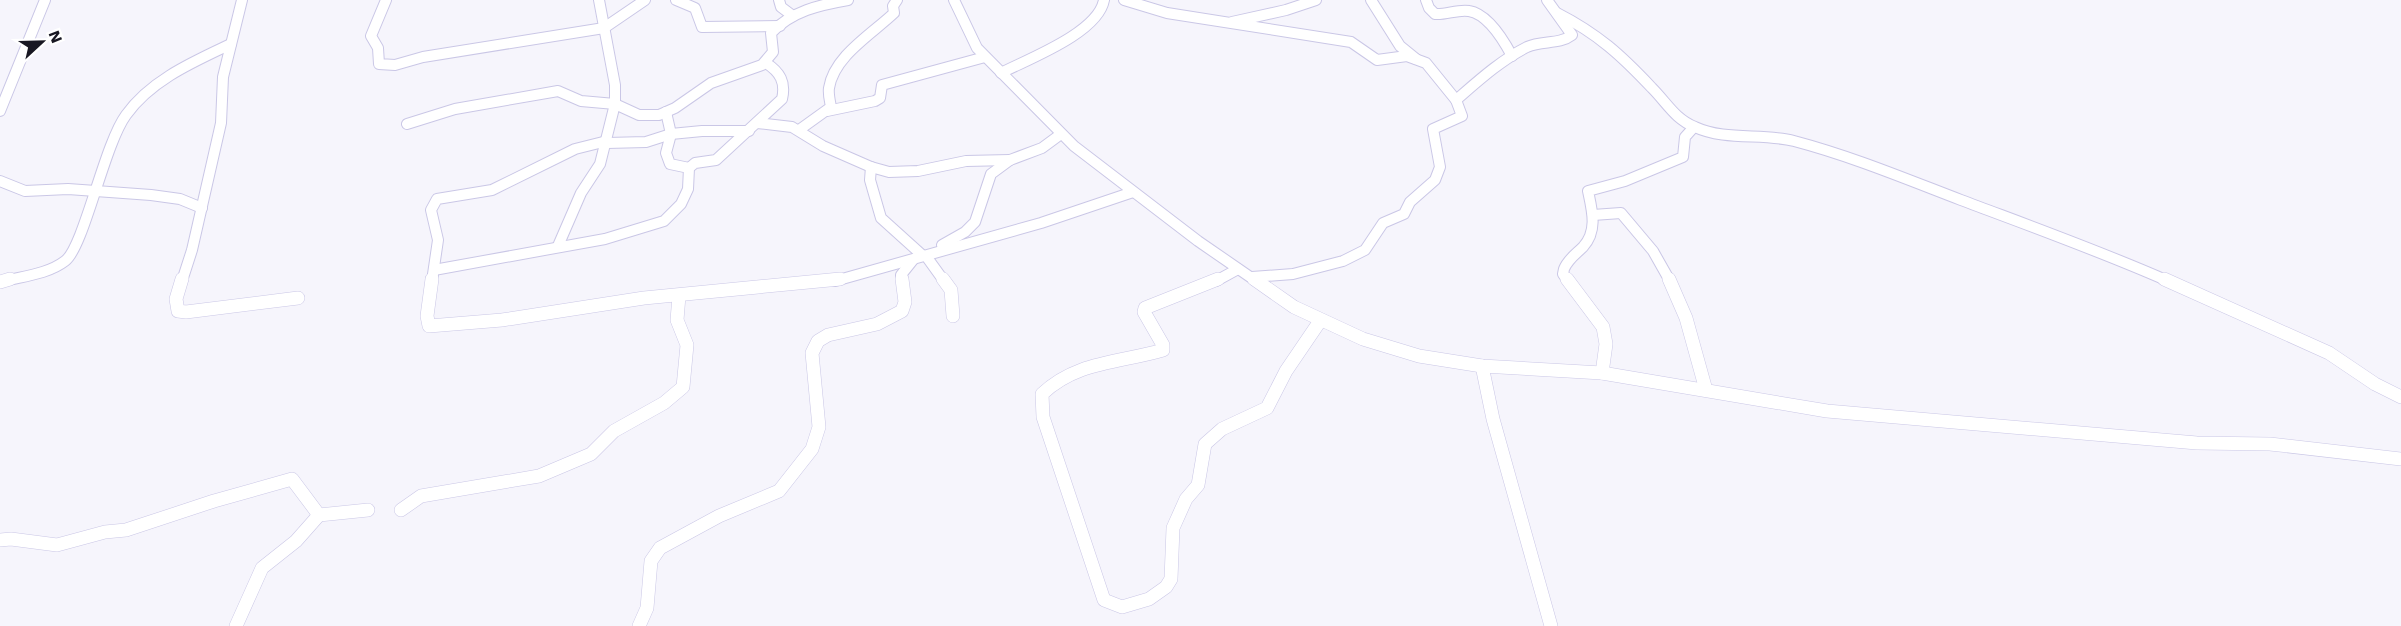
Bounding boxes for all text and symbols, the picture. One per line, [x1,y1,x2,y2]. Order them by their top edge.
north arrow [12,12,72,72]
text: N [44,28,66,46]

